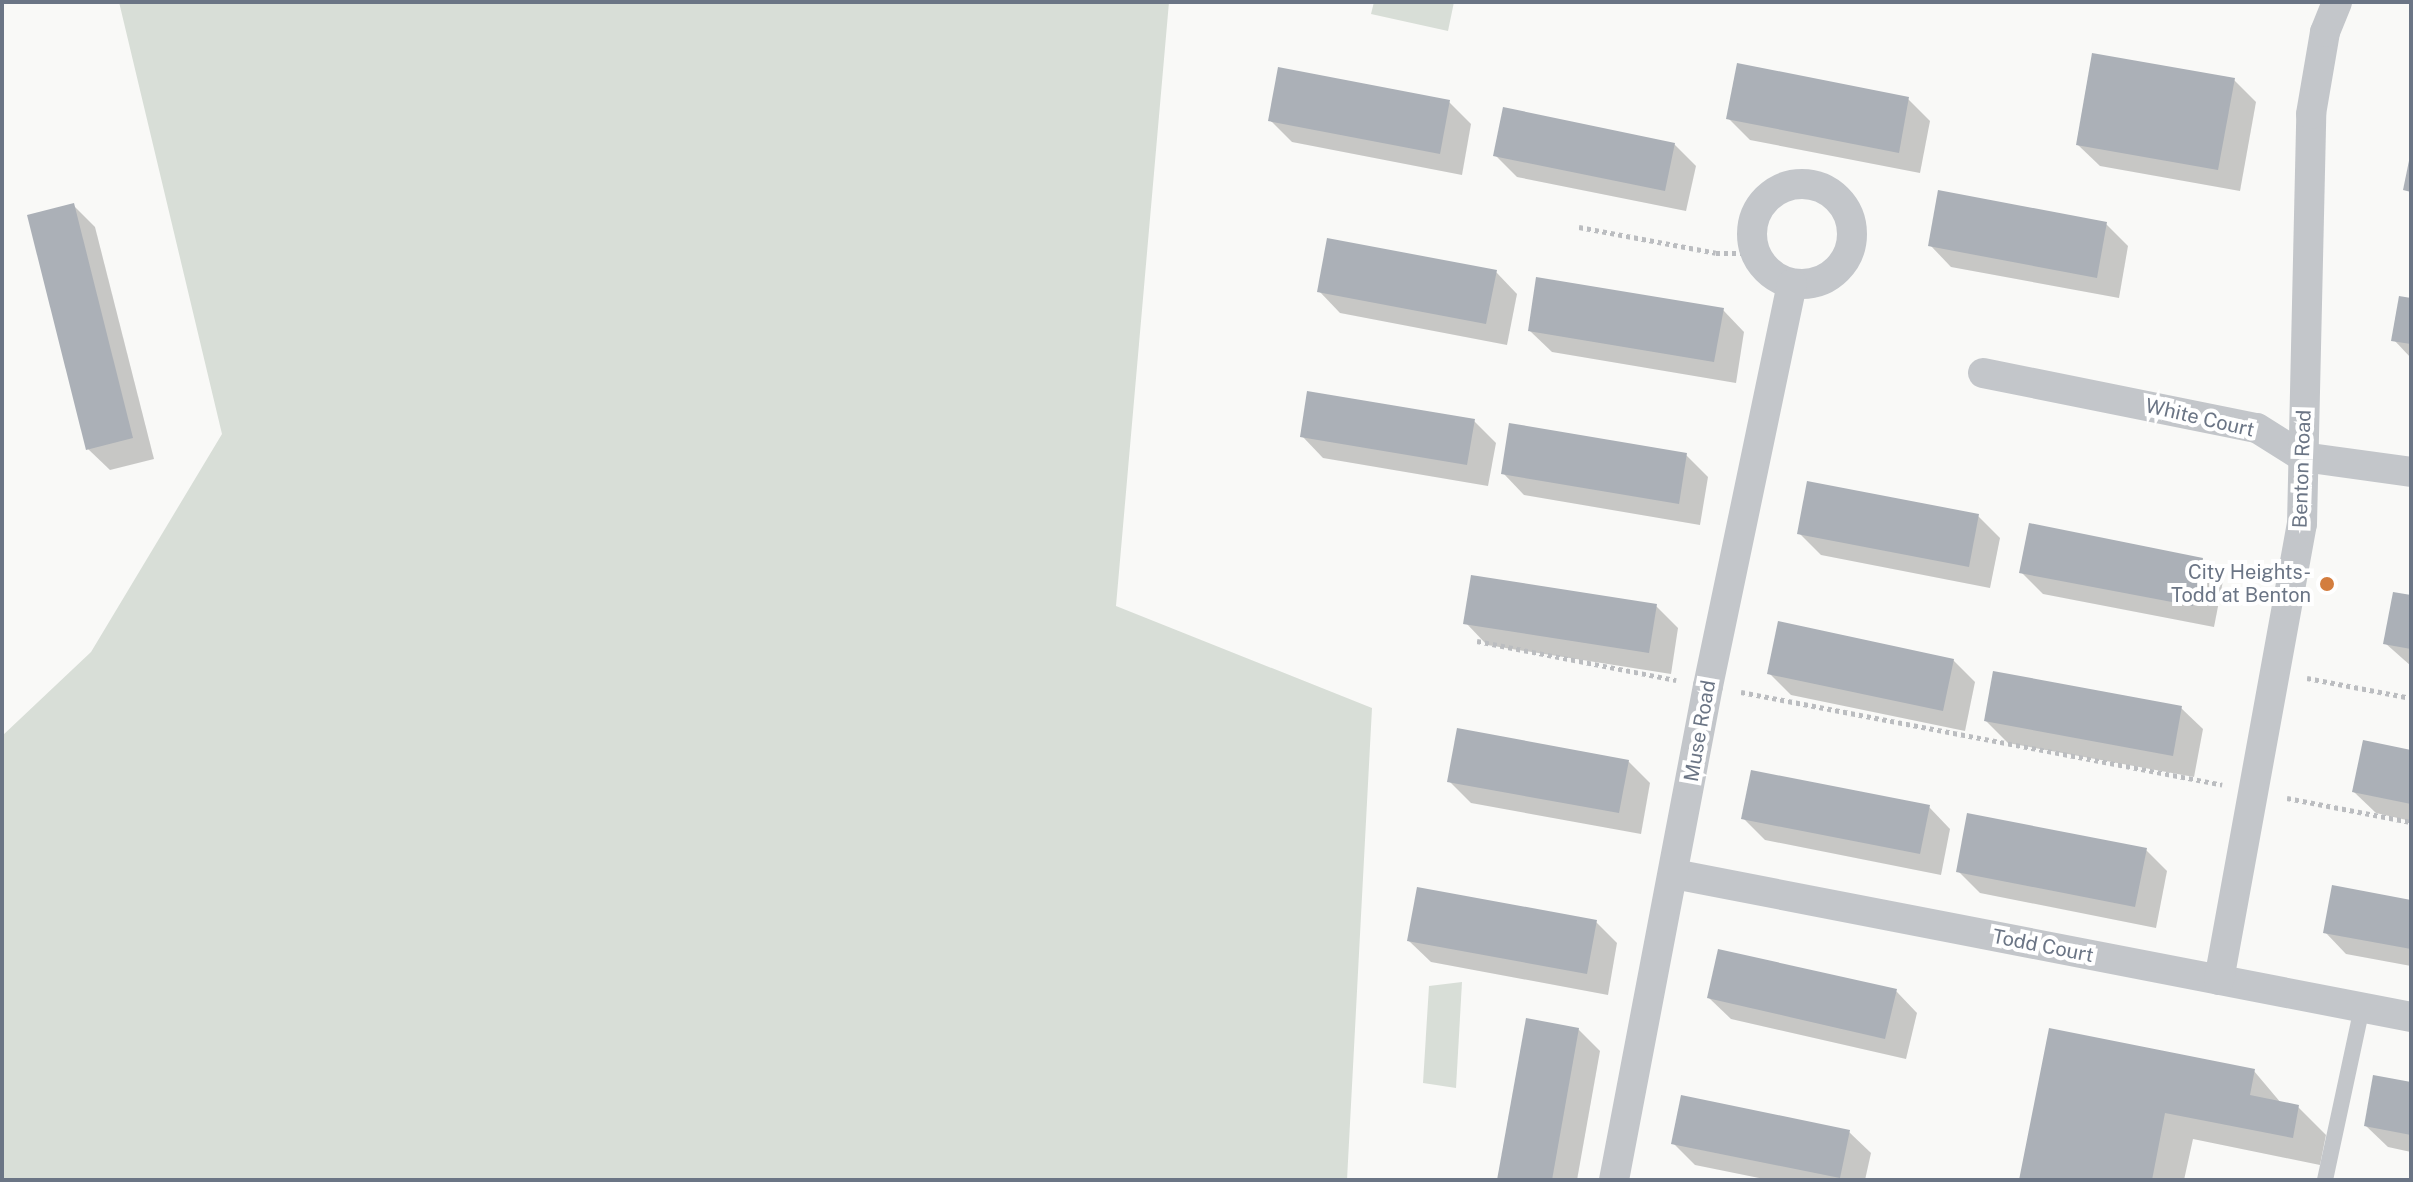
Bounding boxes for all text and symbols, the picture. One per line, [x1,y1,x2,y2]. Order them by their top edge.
street label: White Court [2143,394,2257,442]
street label: Benton Road [2288,409,2316,529]
place label: City Heights- Todd at Benton [2171,560,2311,607]
marker: City Heights- Todd at Benton [2318,575,2336,593]
street label: Muse Road [1679,678,1721,784]
street label: Todd Court [1990,924,2096,968]

